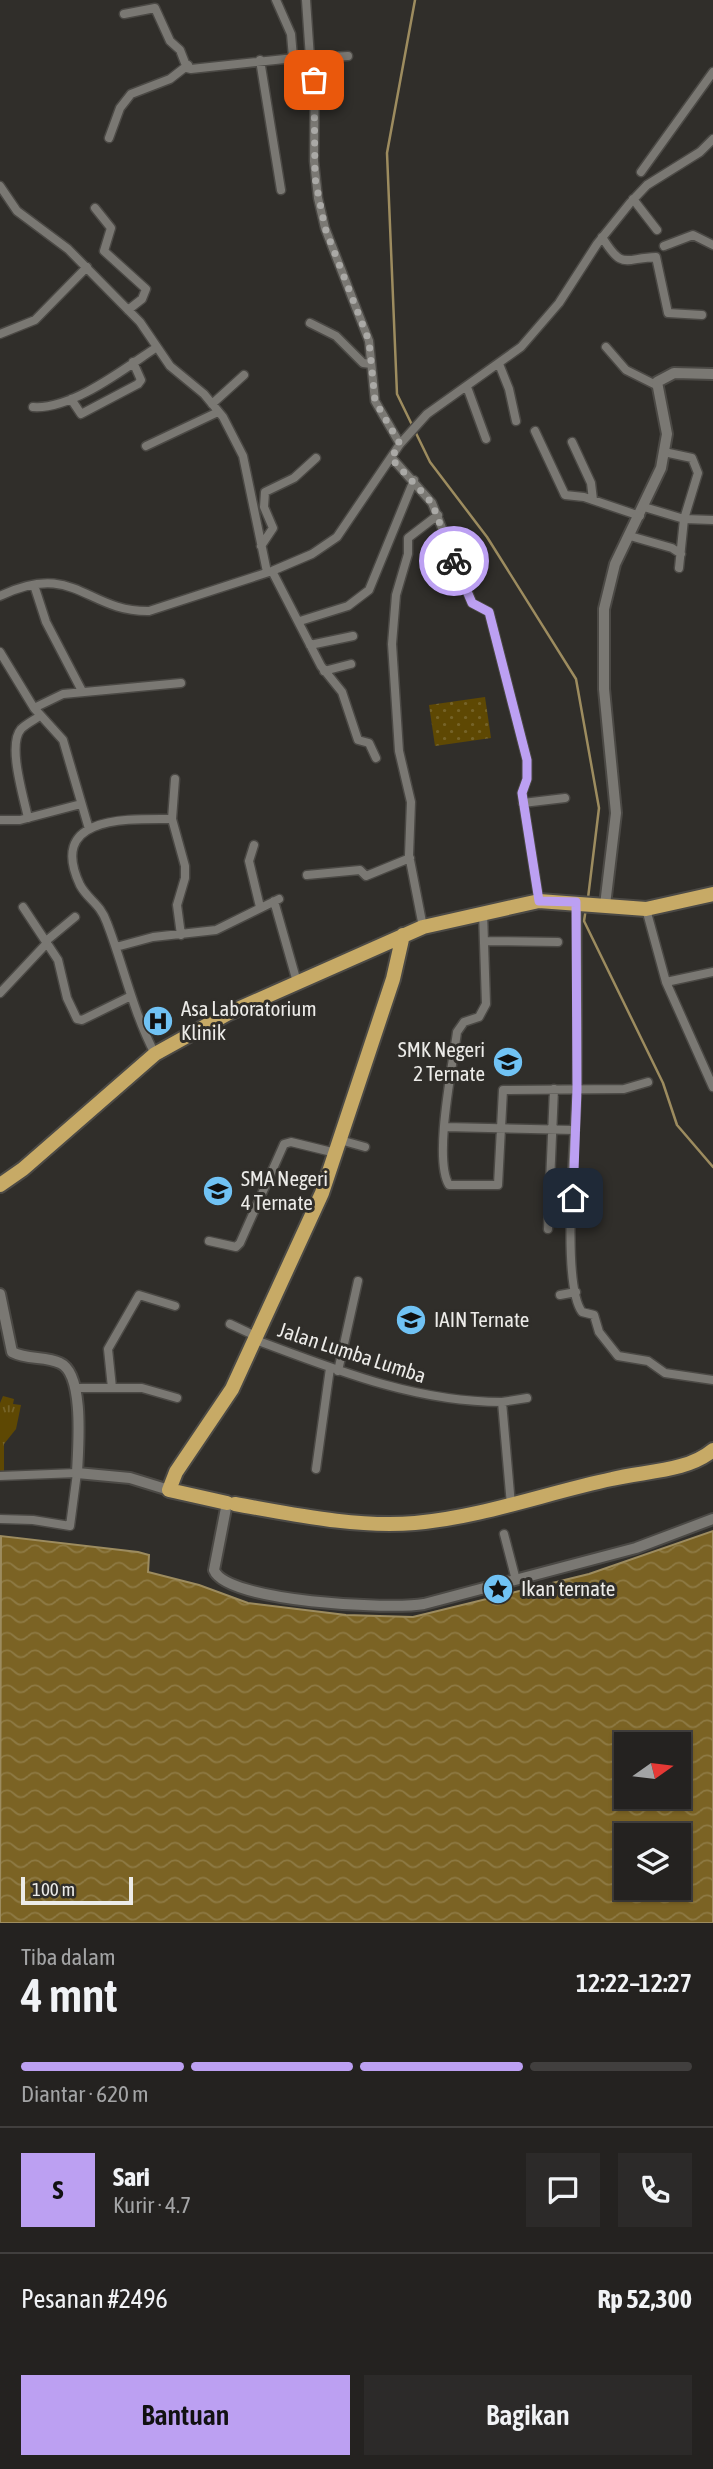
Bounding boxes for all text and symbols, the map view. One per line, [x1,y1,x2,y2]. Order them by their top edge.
pin [284,50,344,110]
icon: bag [295,61,333,99]
courier [419,526,489,596]
icon: bike [435,542,473,580]
place label: Asa Laboratorium Klinik [181,996,317,1044]
hospital icon: Asa Laboratorium Klinik [141,1004,175,1038]
place label: SMK Negeri 2 Ternate [398,1037,485,1085]
school or university icon: SMK Negeri 2 Ternate [491,1045,525,1079]
place label: SMA Negeri 4 Ternate [241,1166,328,1214]
pin [543,1168,603,1228]
school or university icon: SMA Negeri 4 Ternate [201,1174,235,1208]
icon: home [554,1179,592,1217]
school or university icon: IAIN Ternate [394,1303,428,1337]
place label: IAIN Ternate [434,1307,529,1331]
street label: Jalan Lumba Lumba [275,1317,429,1387]
place icon: Ikan ternate [481,1572,515,1606]
place label: Ikan ternate [521,1576,615,1600]
north arrow [614,1732,691,1810]
map controls [614,1732,691,1900]
button: layers [614,1823,691,1900]
scale bar [21,1874,133,1906]
text: 100 m [32,1878,75,1900]
text: Tiba dalam [21,1944,116,1970]
text: 12:22–12:27 [576,1968,692,1998]
text: 4 mnt [21,1969,118,2022]
text: Diantar · 620 m [21,2081,149,2107]
button: chat [526,2153,600,2227]
button: phone [618,2153,692,2227]
text: Sari [113,2162,150,2192]
text: S [53,2175,63,2205]
text: Kurir · 4.7 [113,2192,191,2218]
text: Pesanan #2496 [21,2284,168,2314]
text: Rp 52,300 [597,2284,692,2314]
button: Bantuan [21,2375,350,2455]
button: Bagikan [364,2375,692,2455]

